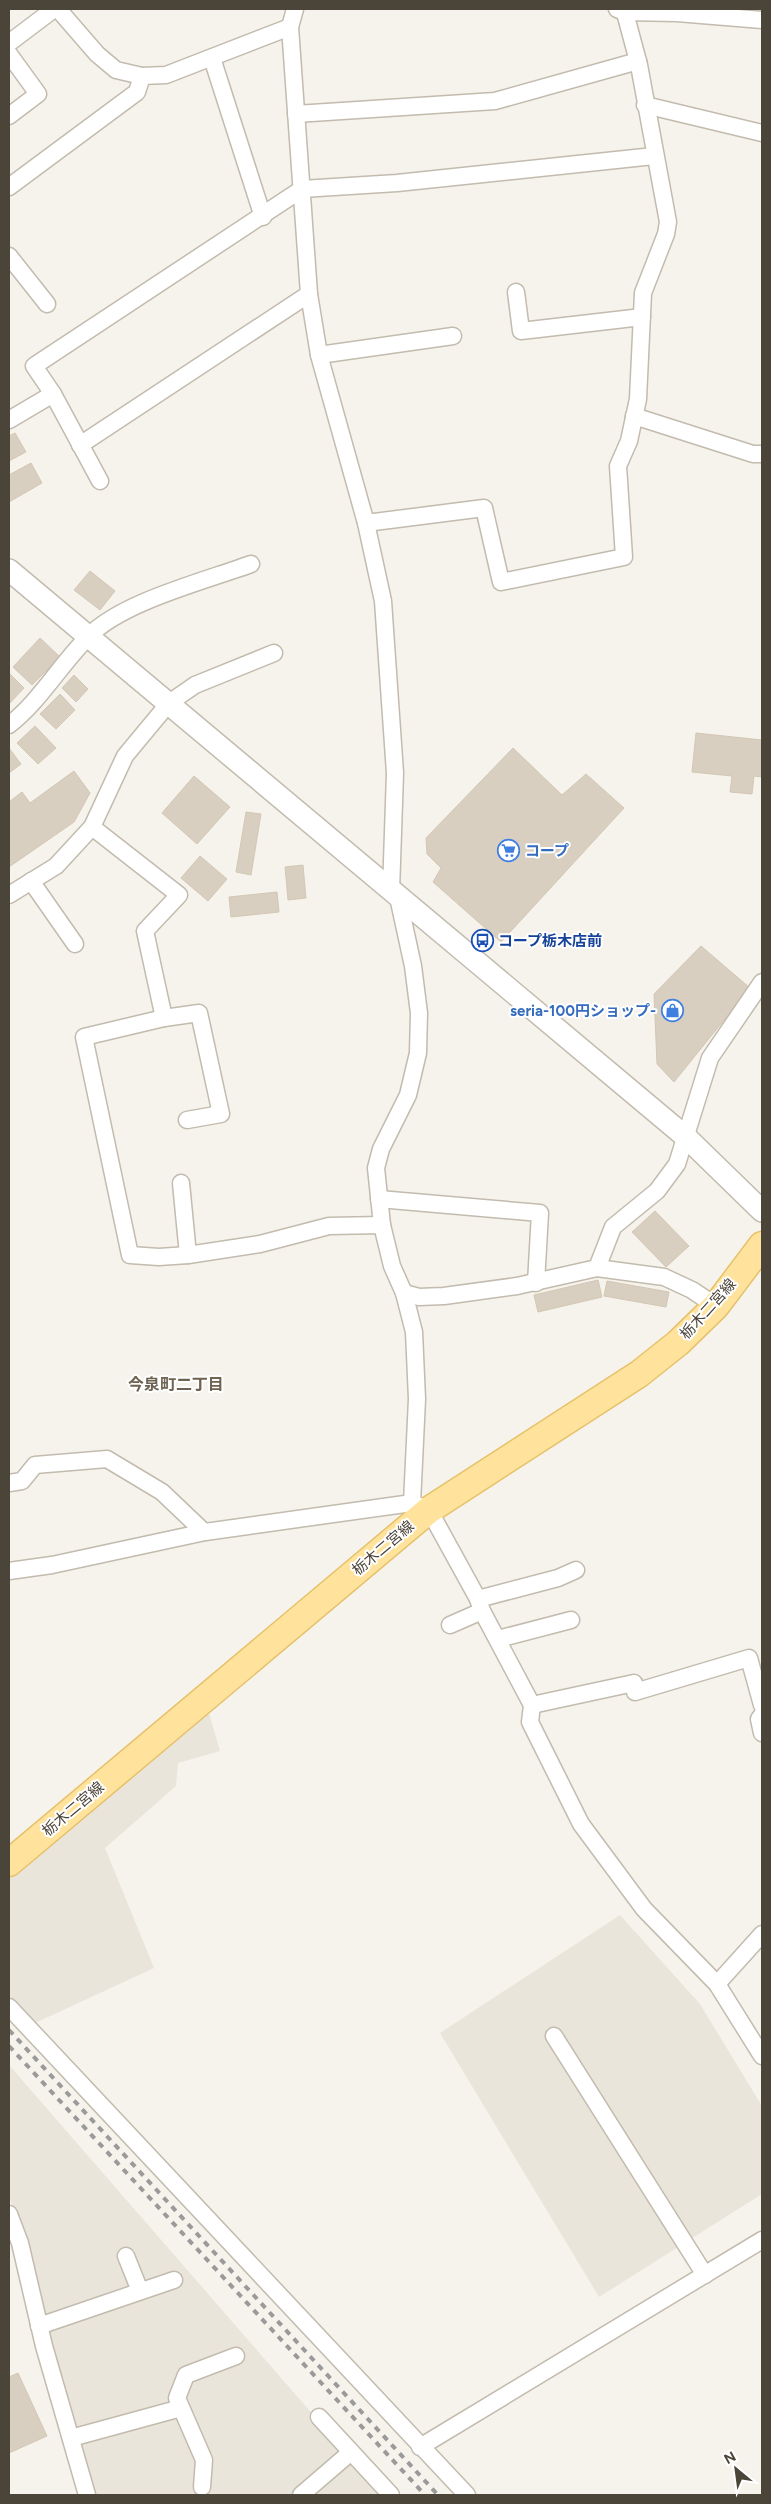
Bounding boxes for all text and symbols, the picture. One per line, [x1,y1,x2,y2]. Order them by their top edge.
supermarket icon: コープ [497,839,521,863]
place label: コープ [525,842,569,860]
bus stop icon: コープ栃木店前 [470,929,494,953]
place label: コープ栃木店前 [498,932,602,950]
shop icon: seria-100円ショップ- [660,999,684,1023]
place label: seria-100円ショップ- [510,1002,656,1020]
street label: 栃木二宮線 [676,1275,740,1343]
district label: 今泉町二丁目 [128,1375,224,1394]
street label: 栃木二宮線 [348,1517,418,1579]
street label: 栃木二宮線 [38,1778,108,1840]
north arrow [711,2444,761,2494]
text: N [721,2448,739,2468]

